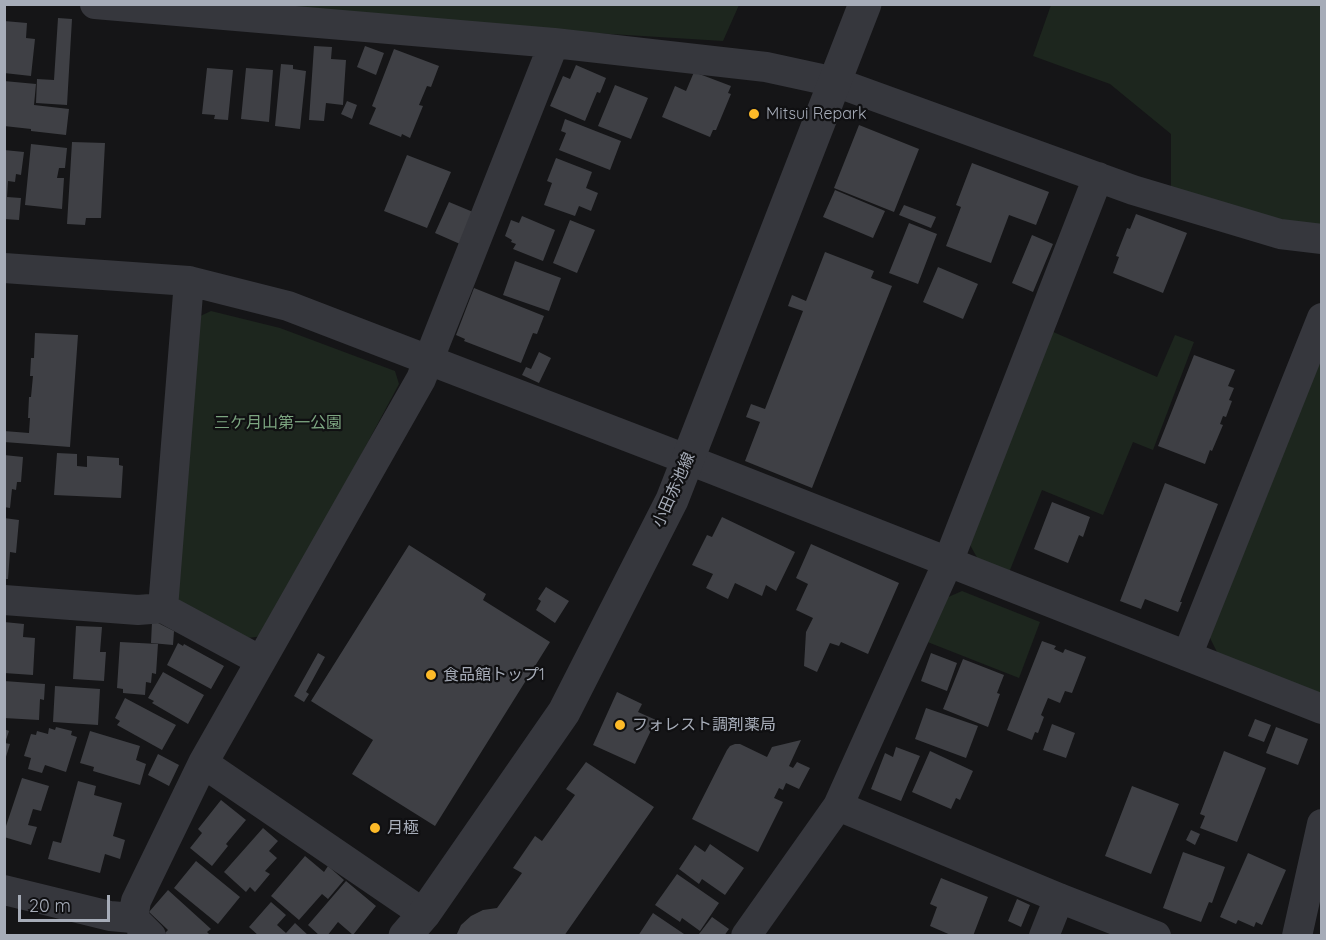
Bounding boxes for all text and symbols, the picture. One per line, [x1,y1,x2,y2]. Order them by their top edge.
place label: Mitsui Repark [766,104,867,124]
marker: Mitsui Repark [747,107,761,121]
park label: 三ケ月山第一公園 [214,413,342,433]
street label: 小田赤池線 [649,450,699,530]
place label: 食品館トップ1 [443,665,545,685]
marker: 食品館トップ1 [424,668,438,682]
place label: フォレスト調剤薬局 [632,715,776,735]
marker: フォレスト調剤薬局 [613,718,627,732]
place label: 月極 [387,818,419,838]
marker: 月極 [368,821,382,835]
scale bar [21,883,112,921]
text: 20 m [29,894,71,917]

